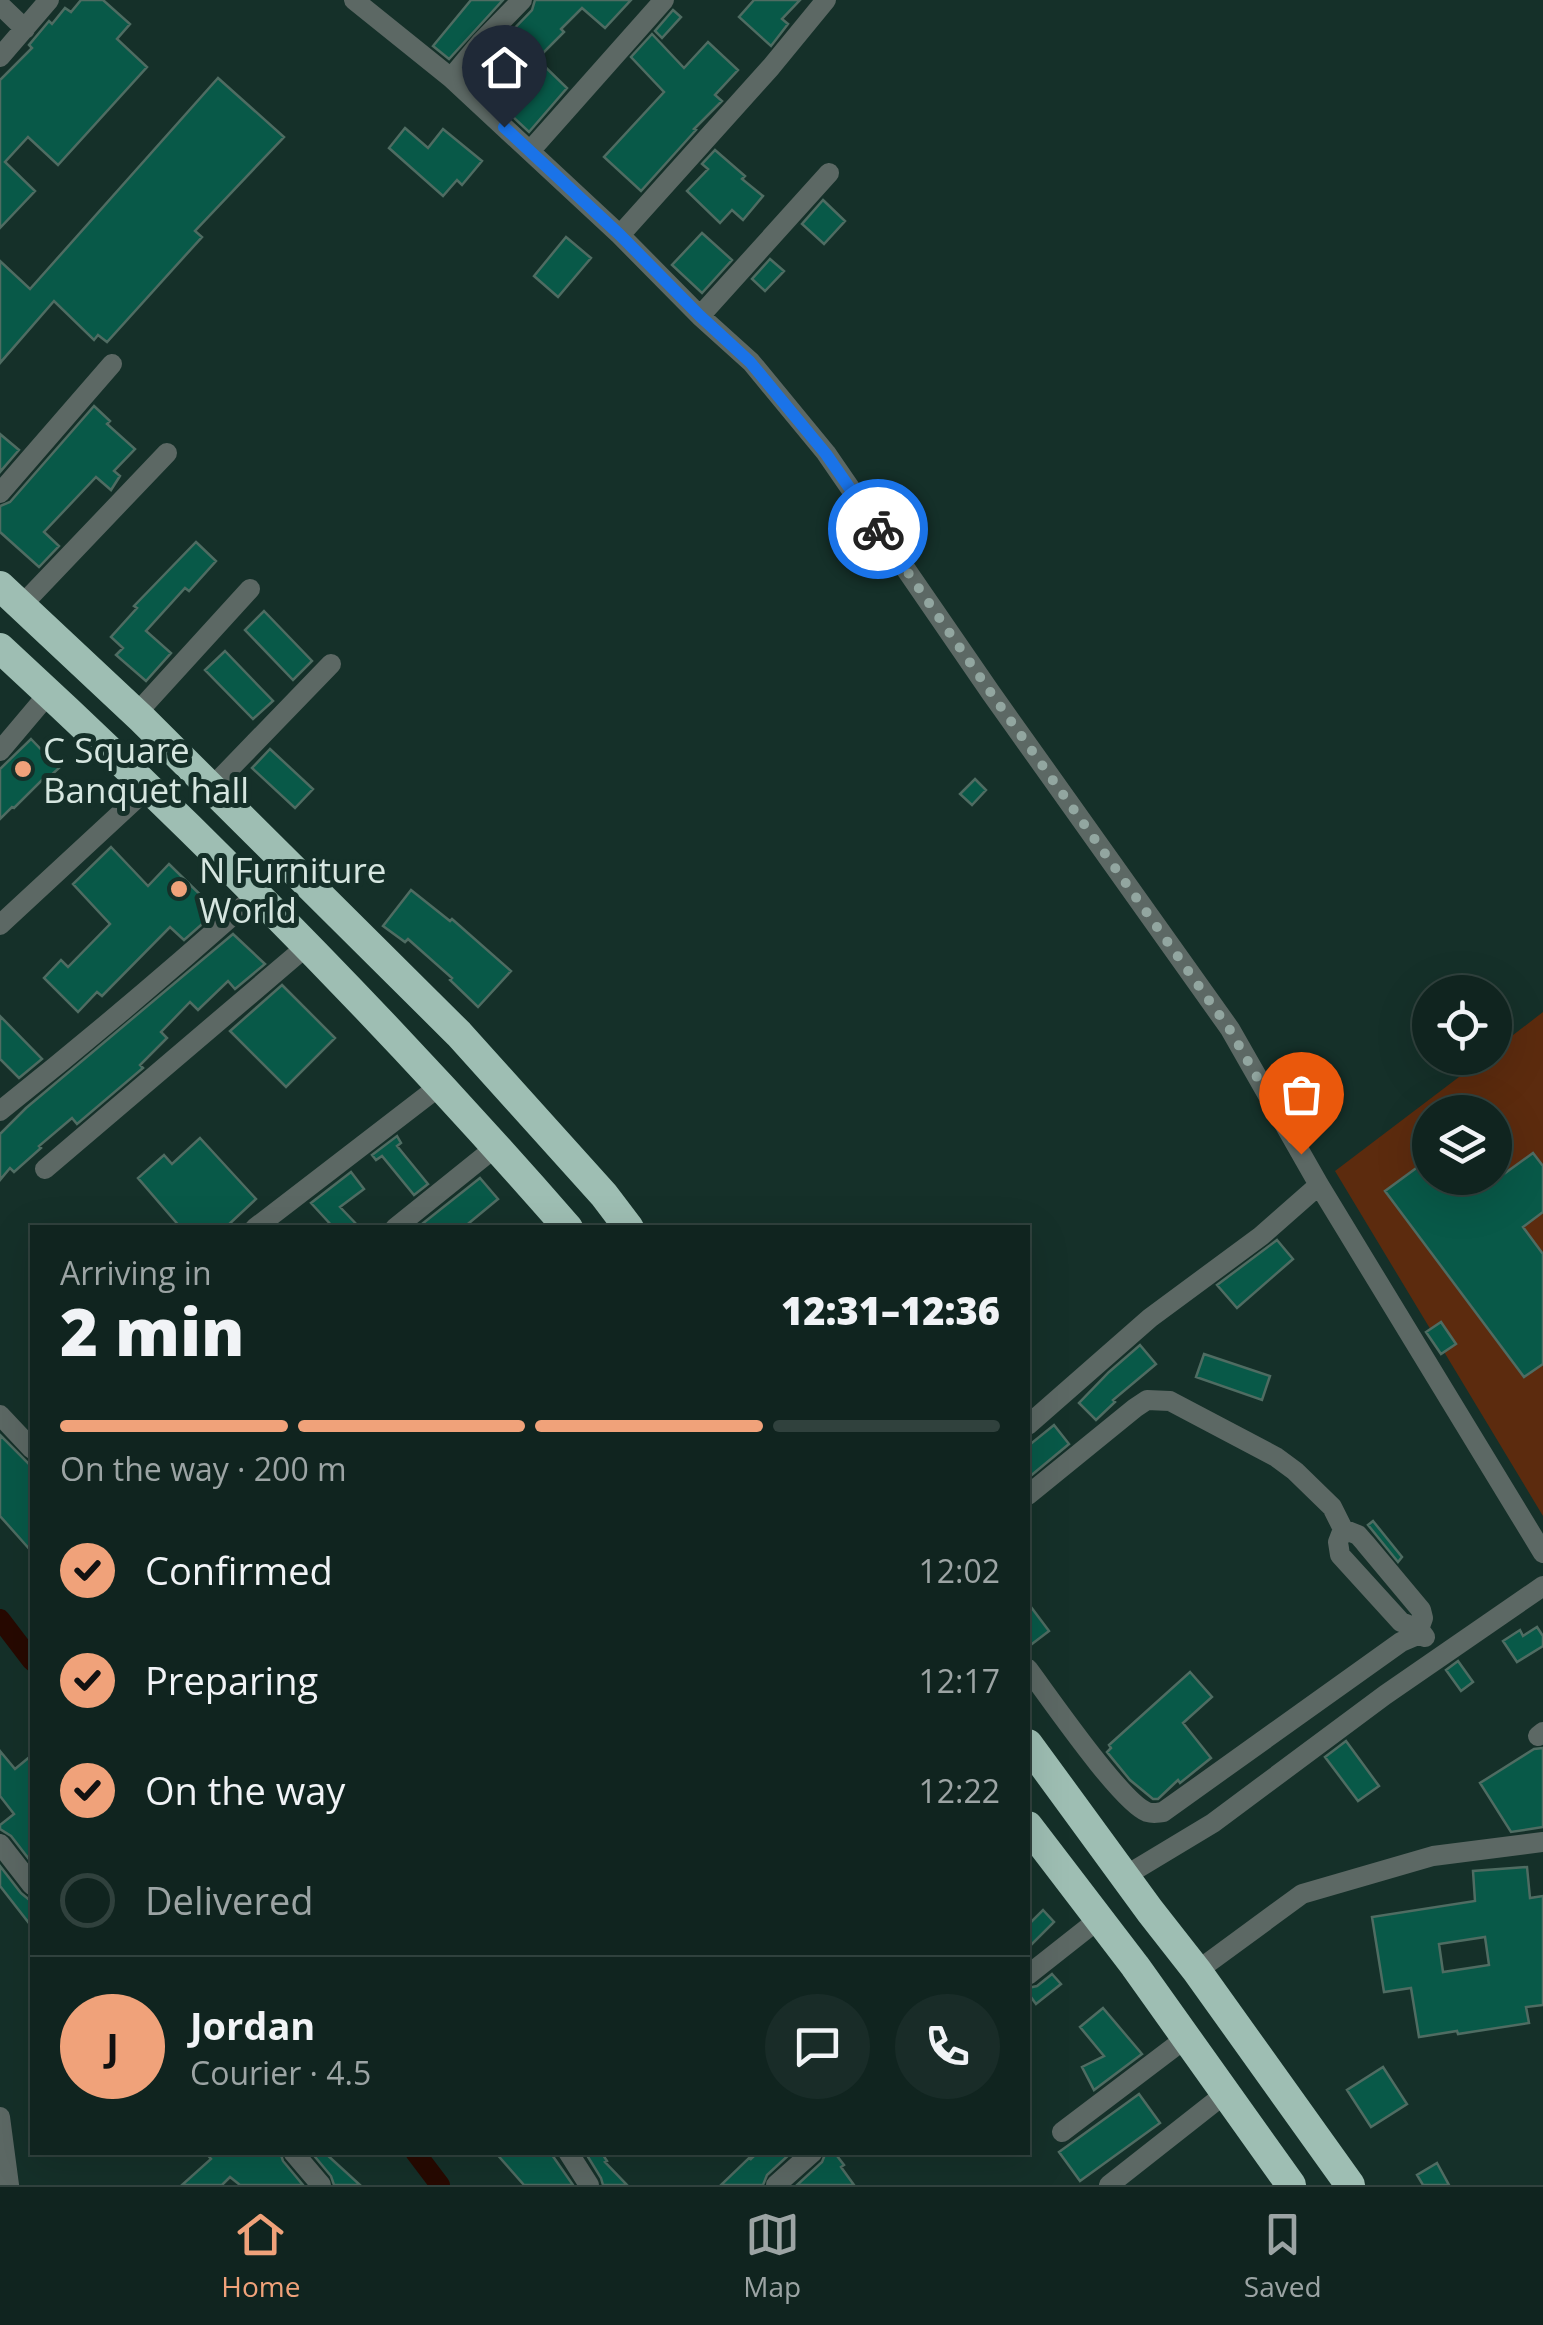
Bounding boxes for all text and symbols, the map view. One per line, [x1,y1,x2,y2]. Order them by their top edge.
pin [462,25,547,128]
icon: home [477,40,532,95]
courier [828,479,928,579]
icon: bike [851,502,906,557]
place label: C Square Banquet hall [43,726,249,813]
marker: C Square Banquet hall [12,758,34,780]
place label: N Furniture World [199,846,386,933]
marker: N Furniture World [168,878,190,900]
map controls [1412,975,1512,1195]
button: locate [1412,975,1512,1075]
pin [1259,1052,1344,1155]
icon: bag [1274,1067,1329,1122]
button: layers [1412,1095,1512,1195]
text: Arriving in [60,1251,212,1294]
text: 12:31–12:36 [781,1284,1000,1336]
text: 2 min [60,1287,245,1375]
text: On the way · 200 m [60,1447,347,1490]
icon: check [60,1543,115,1598]
text: Confirmed [145,1544,333,1596]
text: 12:02 [918,1549,1000,1592]
icon: check [60,1653,115,1708]
text: Preparing [145,1654,318,1706]
text: 12:17 [918,1659,1000,1702]
icon: check [60,1763,115,1818]
text: On the way [145,1764,345,1816]
text: 12:22 [918,1769,1000,1812]
text: Delivered [145,1874,314,1926]
button: chat [765,1994,870,2099]
button: phone [895,1994,1000,2099]
text: Jordan [190,1999,315,2051]
text: J [106,2020,119,2072]
text: Courier · 4.5 [190,2051,371,2094]
tab: Home [221,2207,301,2305]
tab: Map [743,2207,801,2305]
tab: Saved [1244,2207,1322,2305]

